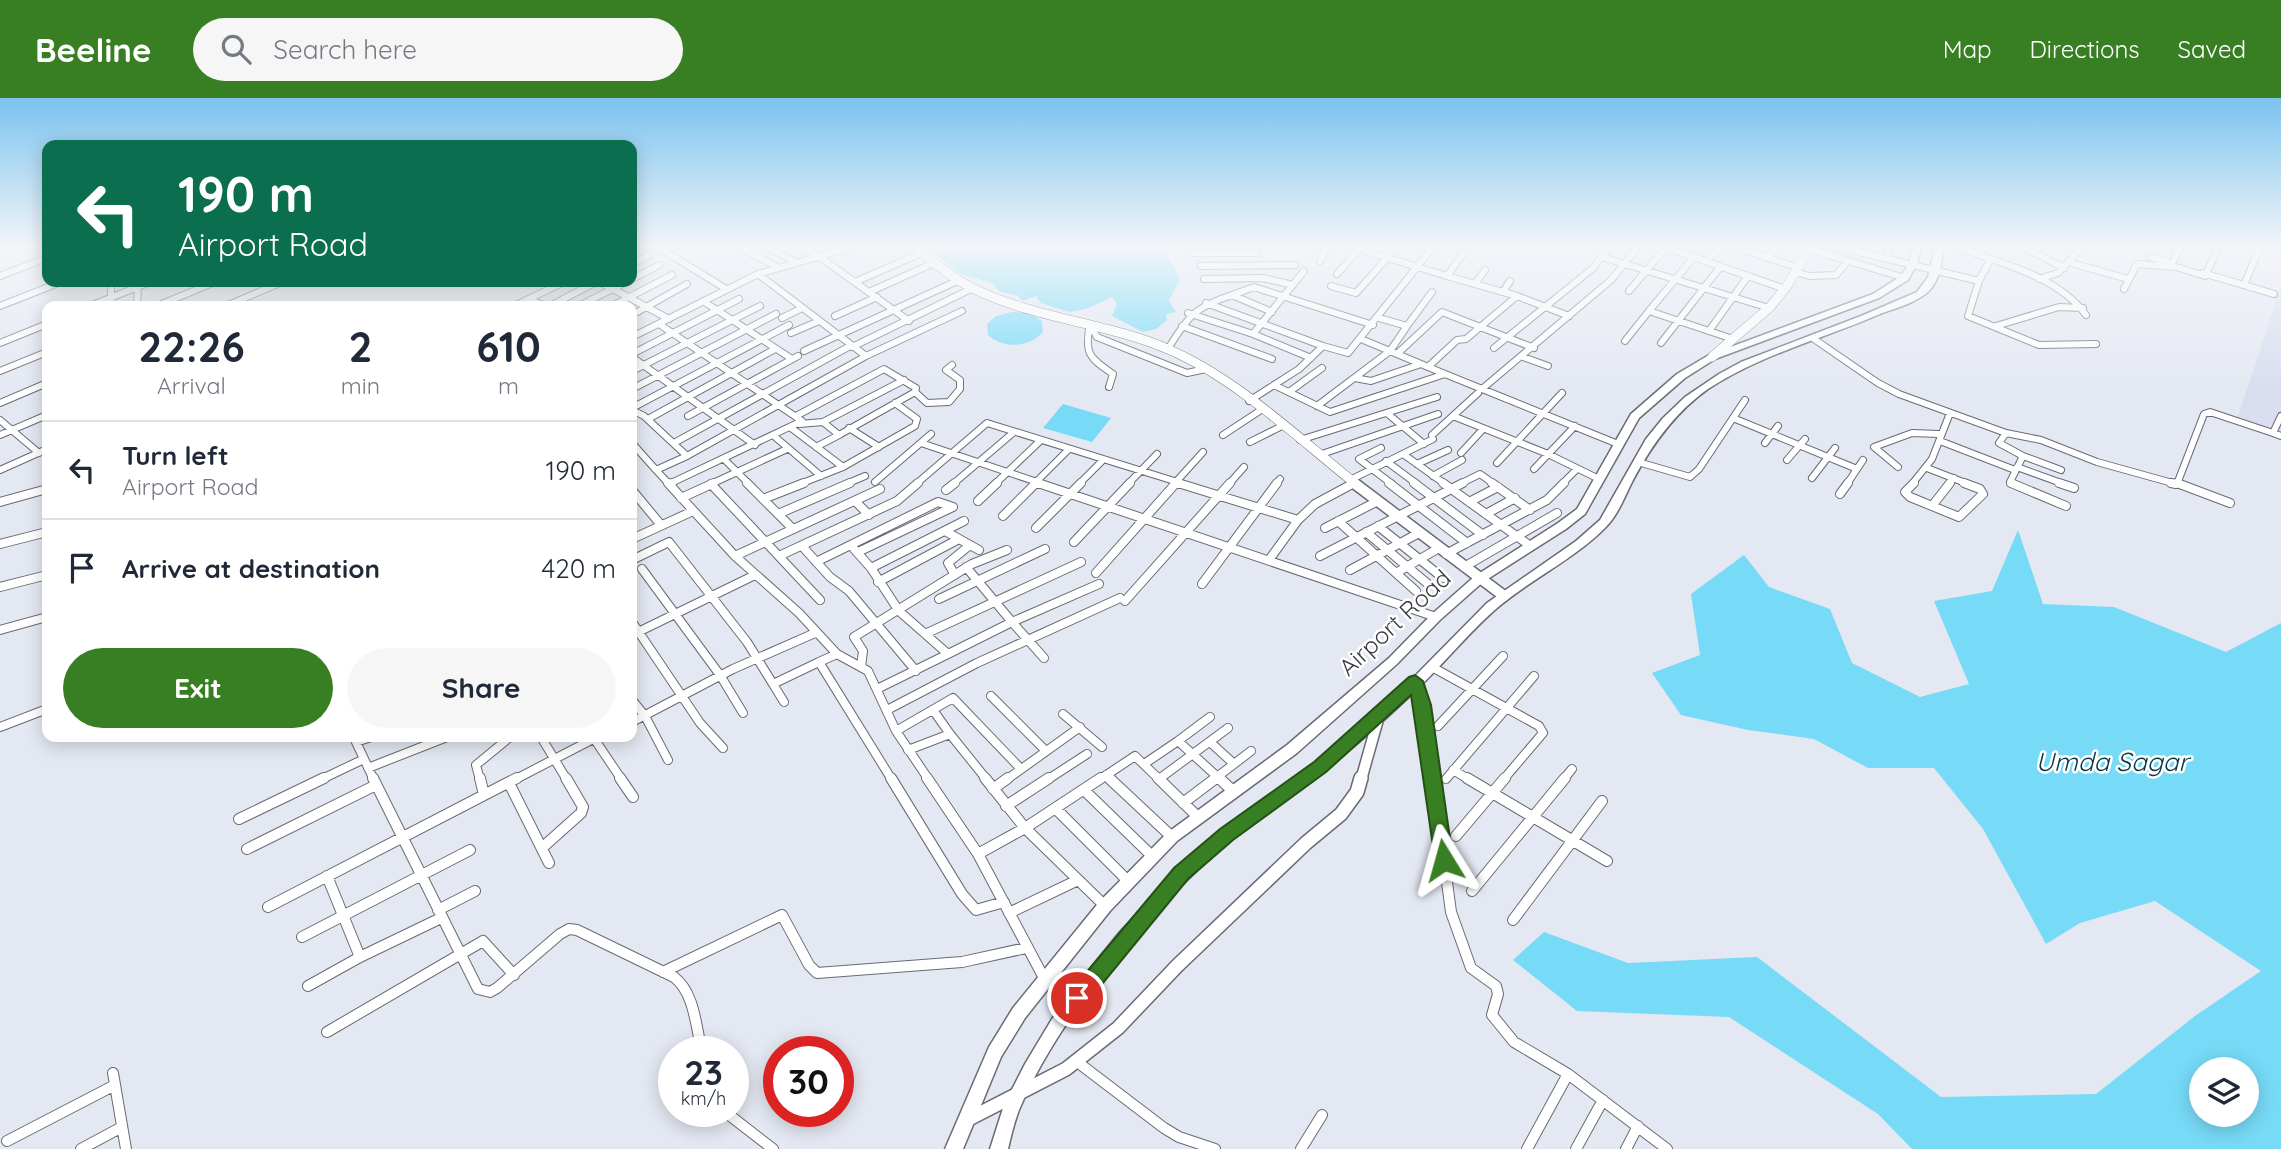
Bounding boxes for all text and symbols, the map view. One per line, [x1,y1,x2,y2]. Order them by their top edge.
search box [193,18,683,81]
text: Beeline [35,29,151,70]
icon: search [217,30,255,68]
text: Search here [273,33,417,66]
text: Map [1943,34,1992,64]
text: Directions [2030,34,2140,64]
text: Saved [2178,34,2246,64]
text: 190 m [178,163,314,224]
icon: left [63,168,154,259]
text: Airport Road [178,224,368,264]
text: 22:26 [138,320,245,373]
text: 2 [348,320,372,373]
text: 610 [476,320,541,373]
text: Arrival [157,371,226,400]
text: min [341,371,380,400]
text: m [498,371,519,400]
text: Turn left [122,439,229,472]
icon: left [63,451,101,489]
text: 190 m [546,454,616,487]
text: Airport Road [122,472,258,501]
icon: arrive [63,549,101,587]
text: Arrive at destination [122,552,380,585]
text: 420 m [542,552,616,585]
street label: Airport Road [1332,563,1457,682]
button: Exit [63,648,333,728]
button: Share [347,648,616,728]
water label: Umda Sagar [2035,745,2192,778]
position arrow [1407,823,1481,897]
pin [1047,968,1107,1028]
icon: arrive [1058,979,1096,1017]
speed limit sign: 30 [763,1036,854,1127]
text: 23 [684,1050,723,1094]
map controls [2189,1057,2259,1127]
button: layers [2189,1057,2259,1127]
text: km/h [681,1087,726,1110]

